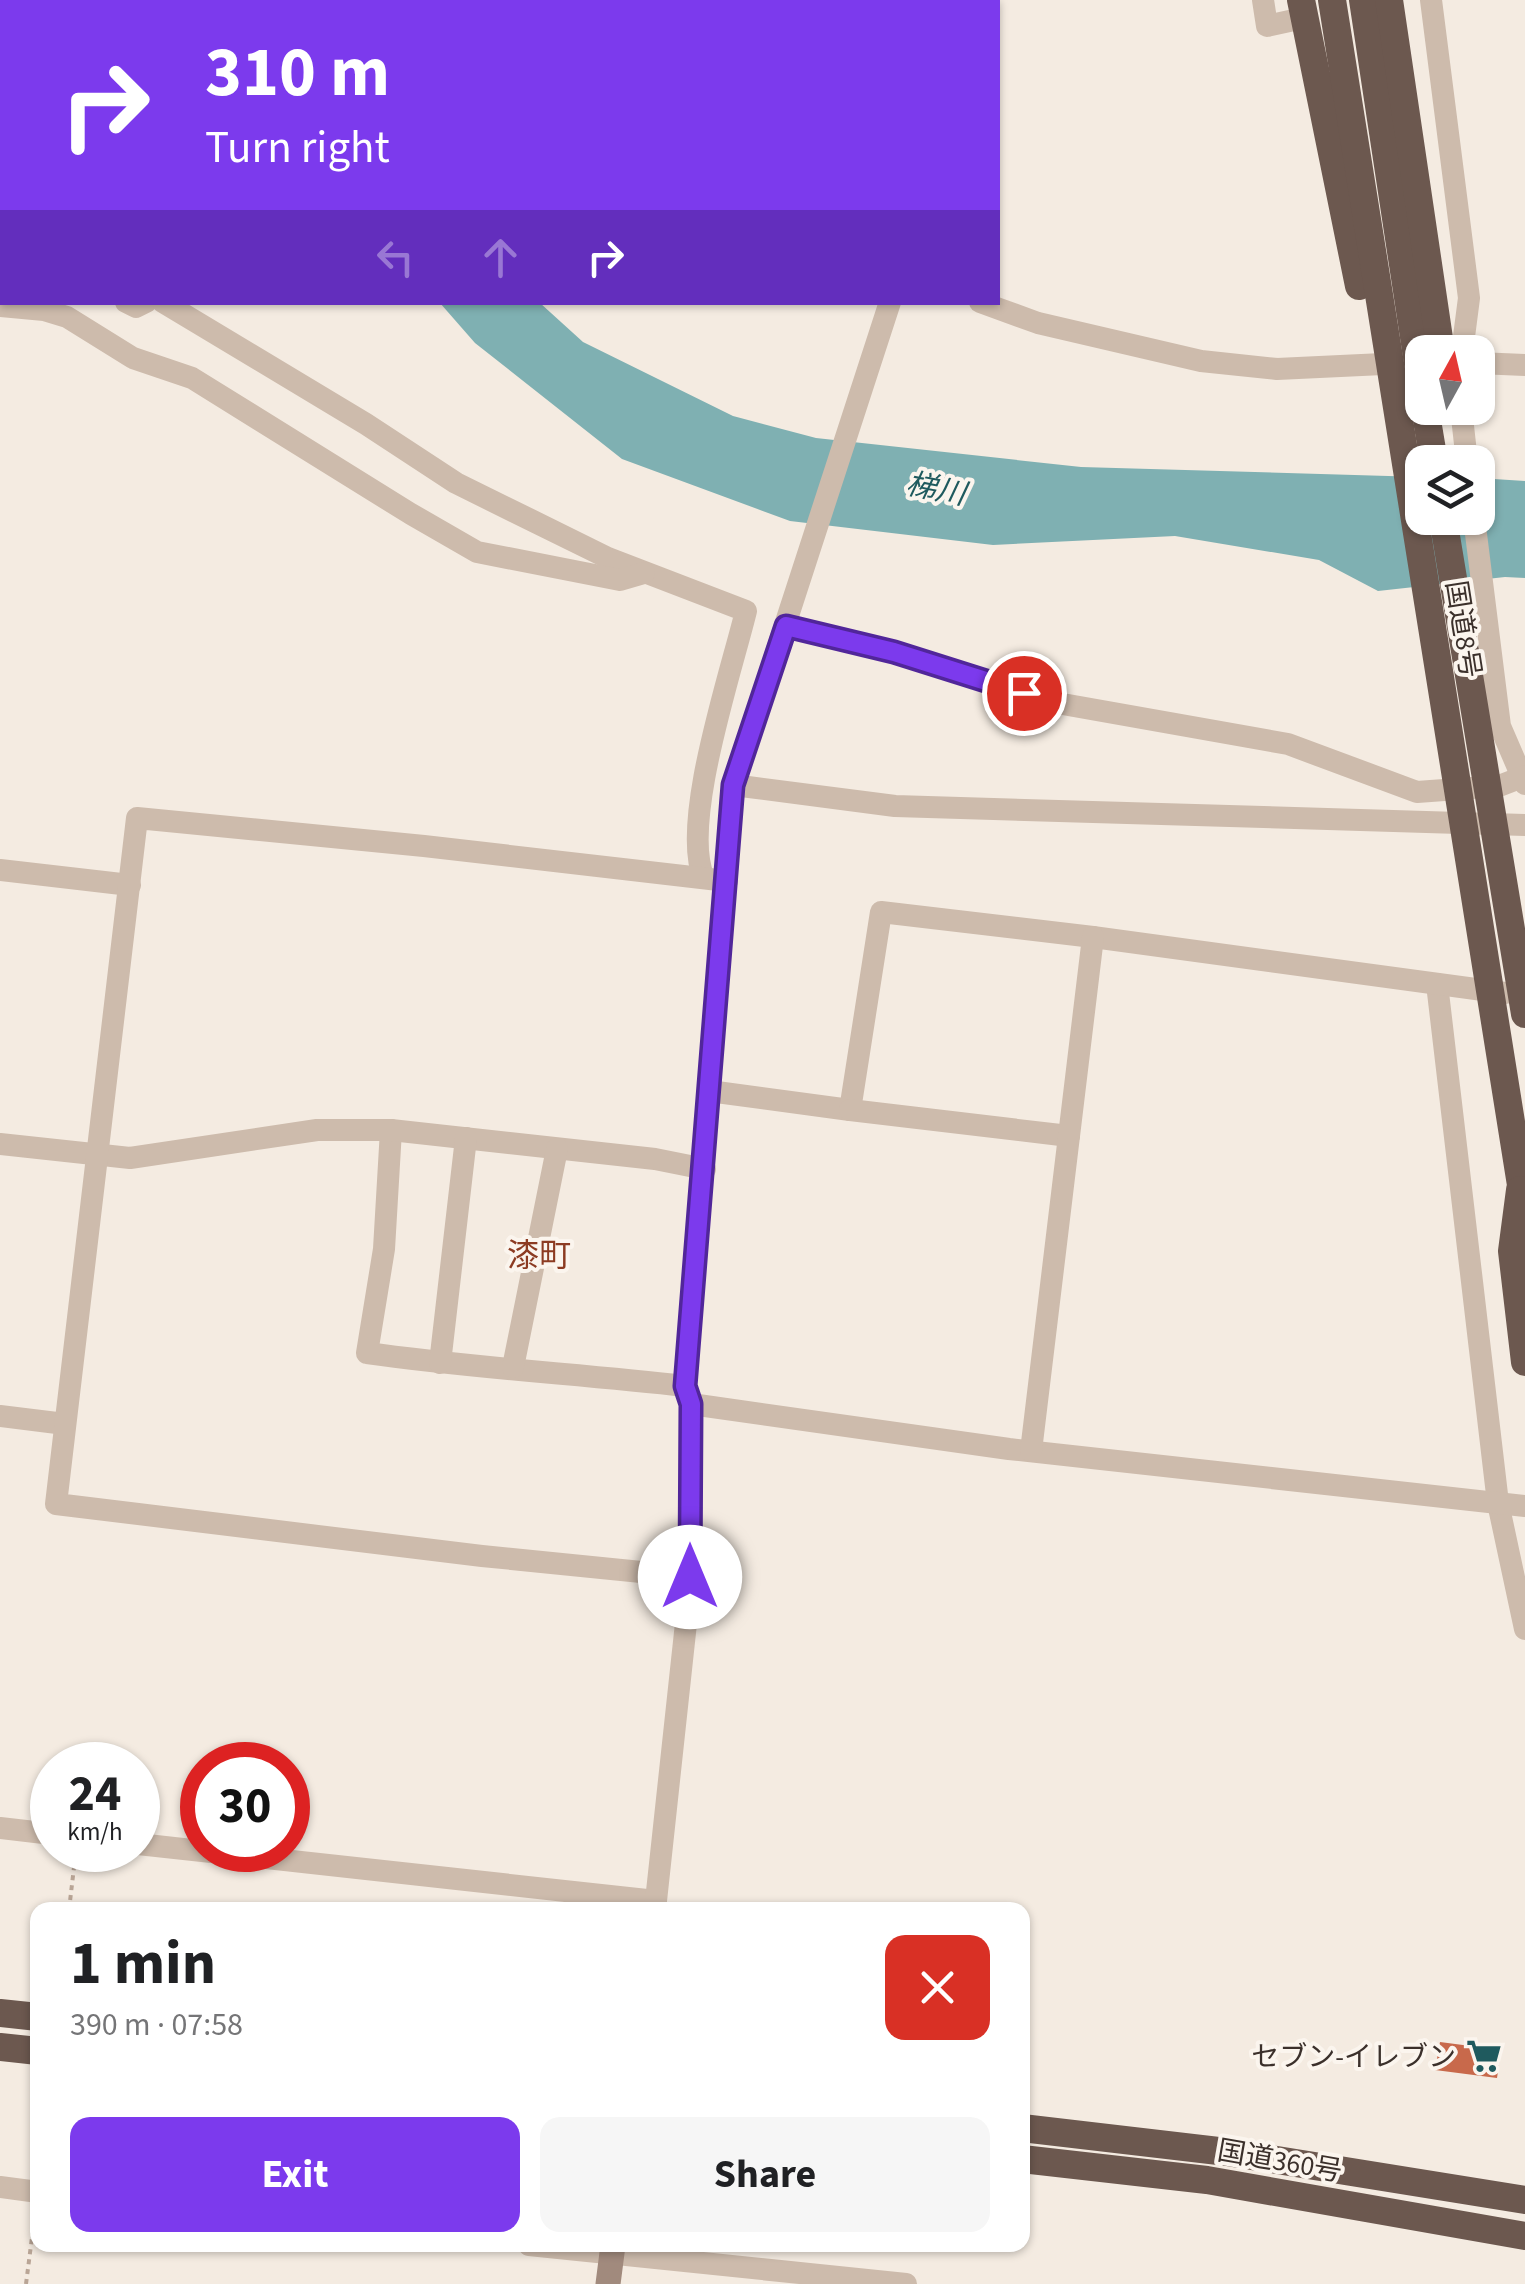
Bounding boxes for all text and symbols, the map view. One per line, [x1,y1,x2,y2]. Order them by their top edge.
text: 310 m [205,23,390,123]
icon: right [40,40,170,170]
text: Turn right [205,116,390,180]
icon: left [368,230,423,285]
icon: ahead [473,230,528,285]
icon: right [578,230,633,285]
north arrow [1405,335,1495,425]
map controls [1405,335,1495,535]
button: layers [1405,445,1495,535]
water label: 梯川 [902,463,972,517]
street label: 国道8号 [1436,578,1490,681]
pin [982,651,1067,736]
icon: arrive [997,666,1052,721]
district label: 漆町 [507,1233,571,1279]
position arrow [638,1525,742,1629]
speed limit sign: 30 [180,1742,310,1872]
text: 24 [69,1759,121,1830]
text: km/h [67,1814,123,1850]
text: 1 min [70,1922,216,2007]
button: close [885,1935,990,2040]
text: 390 m · 07:58 [70,2002,243,2048]
place label: セブン-イレブン [1251,2037,1456,2077]
supermarket icon: セブン-イレブン [1465,2037,1503,2075]
button: Exit [70,2117,520,2232]
button: Share [540,2117,990,2232]
street label: 国道360号 [1214,2130,1345,2192]

